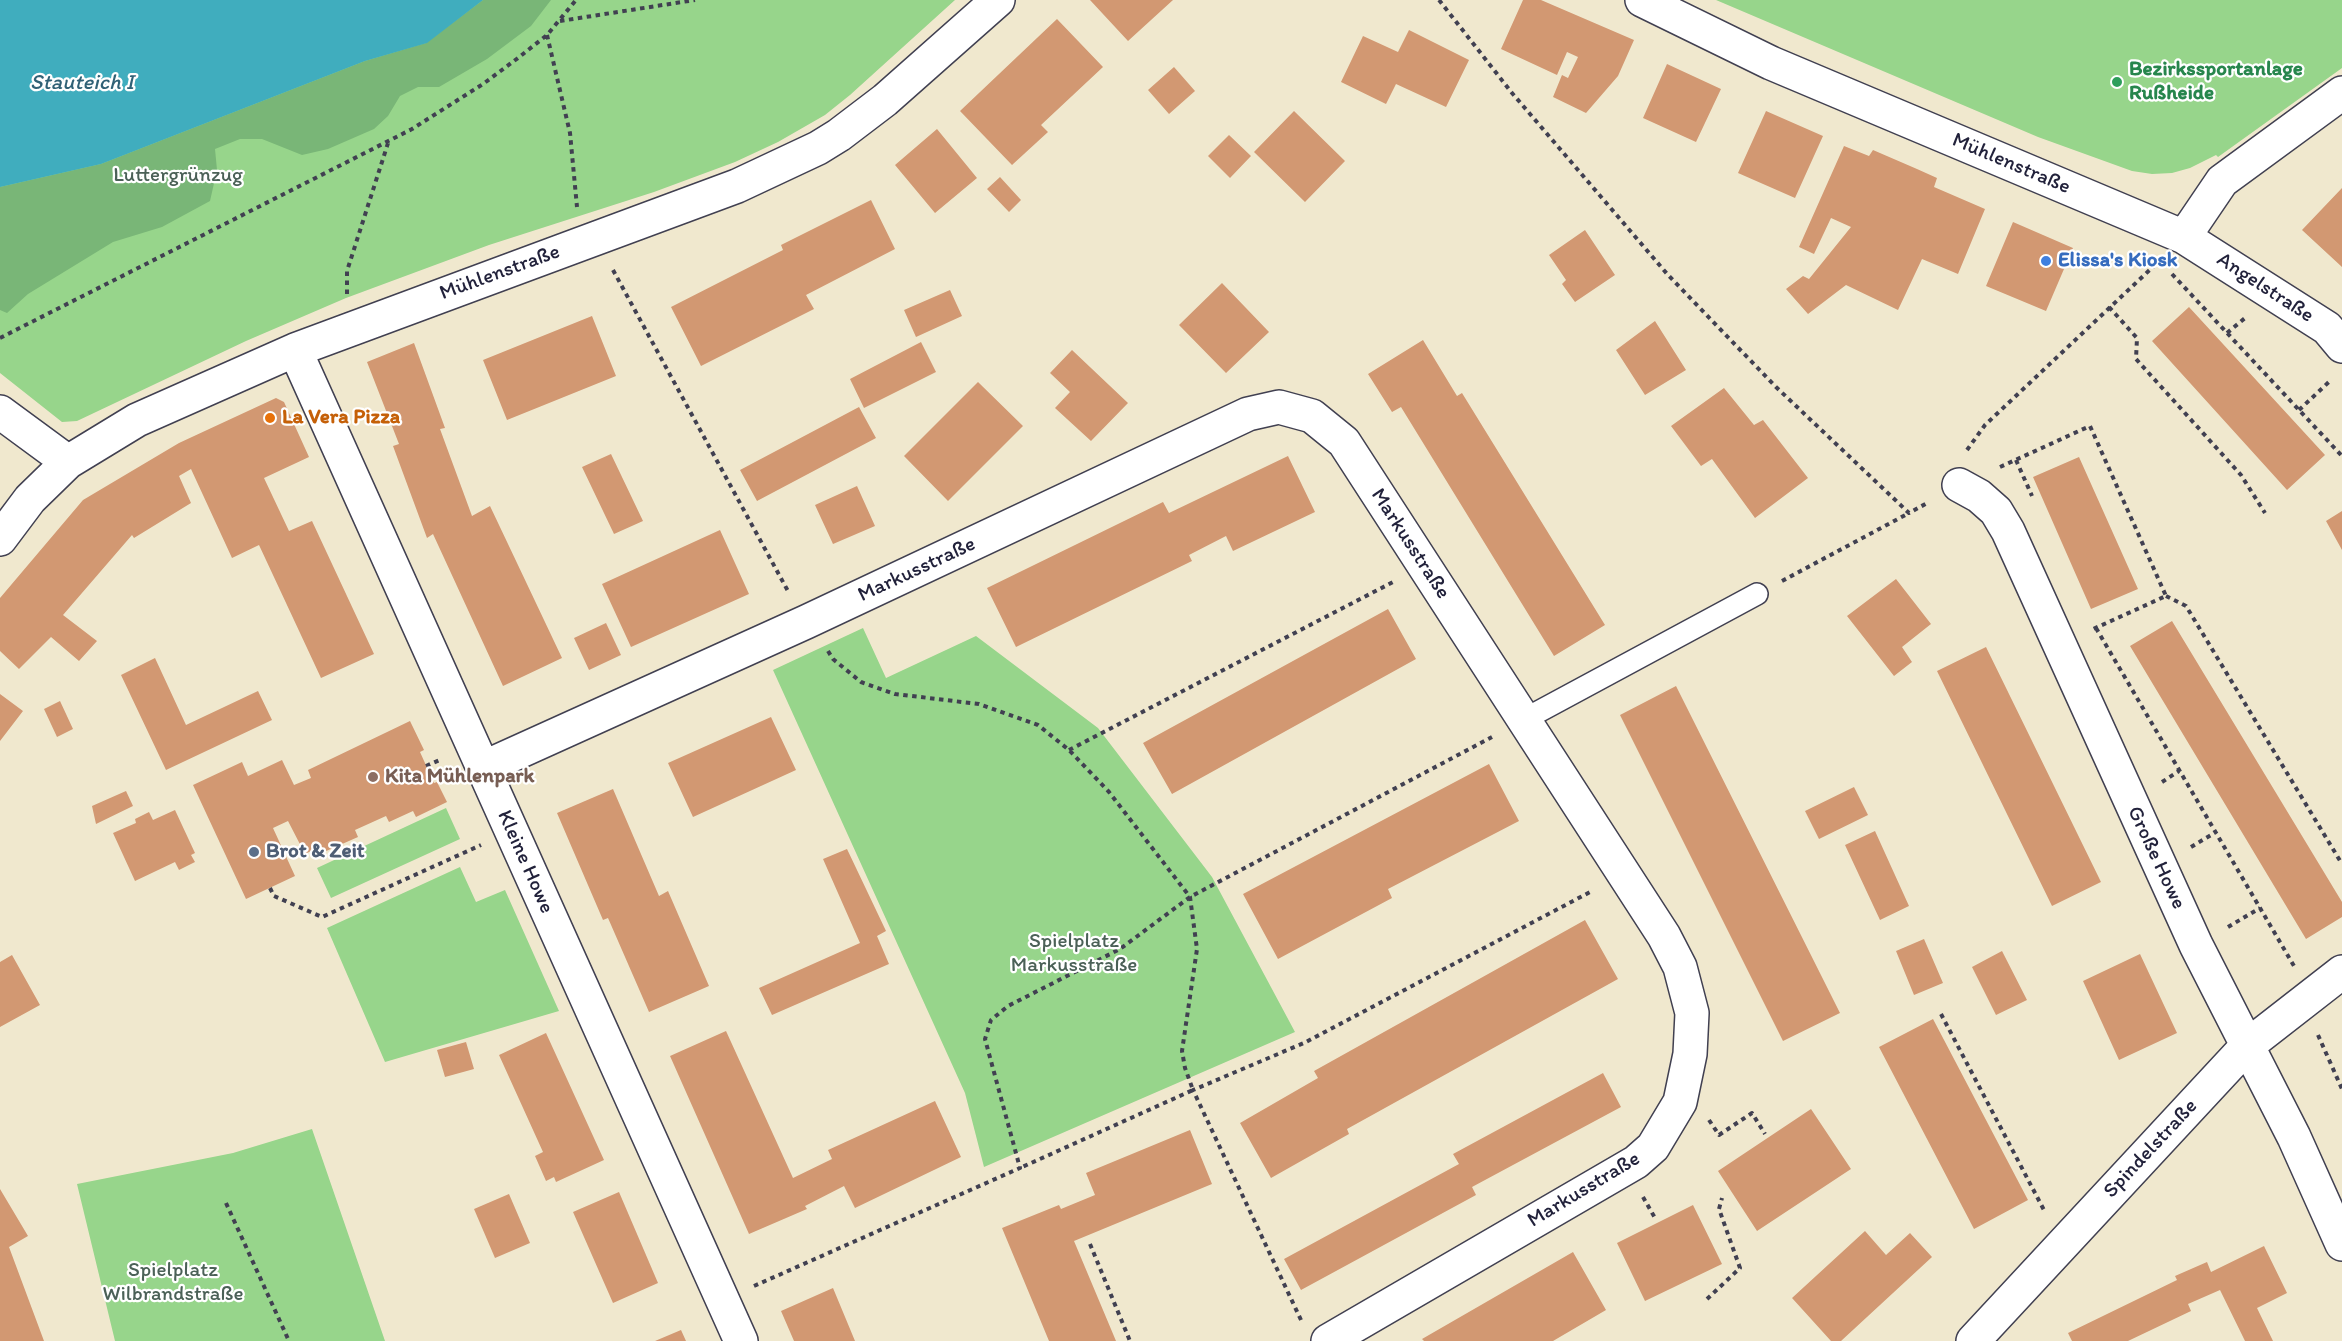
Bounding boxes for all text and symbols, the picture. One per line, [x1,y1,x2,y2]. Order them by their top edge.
place label: Bezirkssportanlage Rußheide [2129,57,2303,107]
water label: Stauteich I [30,70,134,96]
marker: Bezirkssportanlage Rußheide [2110,75,2124,89]
street label: Mühlenstraße [1948,128,2074,200]
park label: Luttergrünzug [113,163,243,189]
street label: Mühlenstraße [436,240,564,306]
street label: Angelstraße [2212,247,2318,329]
place label: Elissa's Kiosk [2058,248,2178,274]
marker: Elissa's Kiosk [2039,254,2053,268]
place label: La Vera Pizza [282,405,400,431]
marker: La Vera Pizza [263,411,277,425]
street label: Markusstraße [1365,484,1455,604]
street label: Markusstraße [854,532,980,608]
place label: Kita Mühlenpark [385,764,534,790]
marker: Kita Mühlenpark [366,770,380,784]
street label: Große Howe [2121,803,2191,913]
street label: Kleine Howe [491,806,559,918]
place label: Brot & Zeit [266,839,365,865]
marker: Brot & Zeit [247,845,261,859]
park label: Spielplatz Markusstraße [1011,929,1137,979]
street label: Spindelstraße [2099,1094,2203,1204]
street label: Markusstraße [1523,1147,1645,1233]
park label: Spielplatz Wilbrandstraße [102,1258,244,1308]

